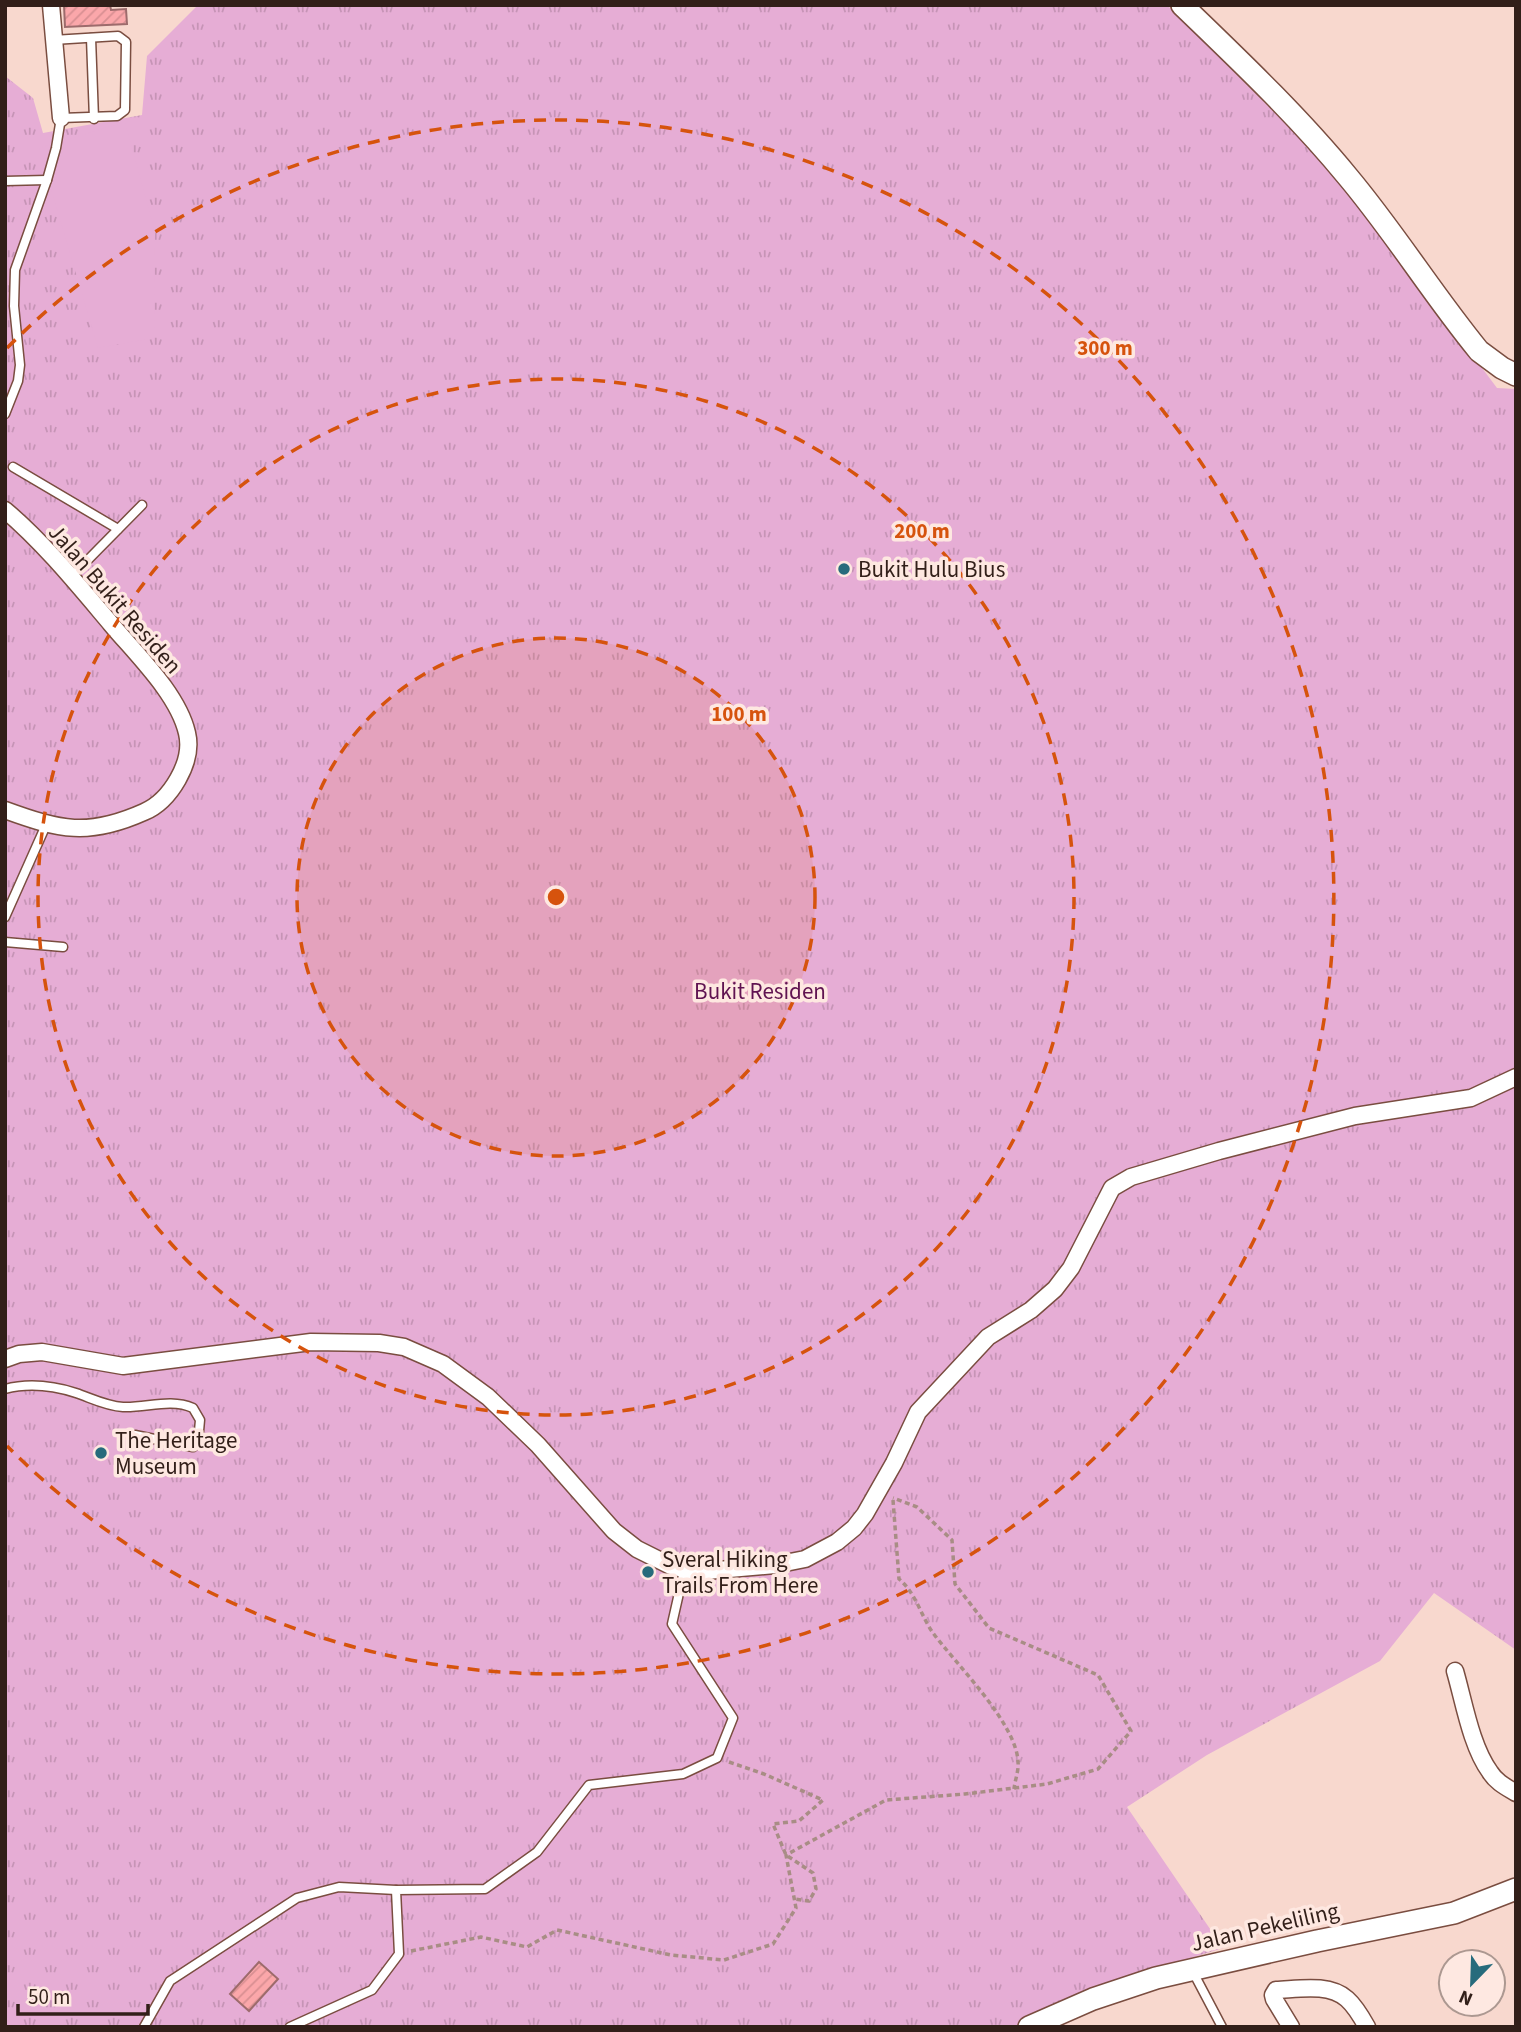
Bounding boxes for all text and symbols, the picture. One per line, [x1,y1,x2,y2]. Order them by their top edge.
text: 300 m [1077,333,1133,363]
text: 200 m [894,516,950,546]
street label: Jalan Bukit Residen [41,517,189,681]
place label: Bukit Hulu Bius [858,553,1005,586]
marker: Bukit Hulu Bius [836,561,852,577]
text: 100 m [711,699,767,729]
centre of rings [544,885,568,909]
park label: Bukit Residen [694,975,826,1008]
place label: The Heritage Museum [115,1424,237,1483]
marker: The Heritage Museum [93,1445,109,1461]
place label: Sveral Hiking Trails From Here [662,1543,818,1602]
marker: Sveral Hiking Trails From Here [640,1564,656,1580]
street label: Jalan Pekeliling [1188,1894,1343,1960]
north arrow [1437,1948,1507,2018]
scale bar [18,1972,147,2016]
text: 50 m [28,1982,70,2012]
text: N [1455,1982,1477,2012]

